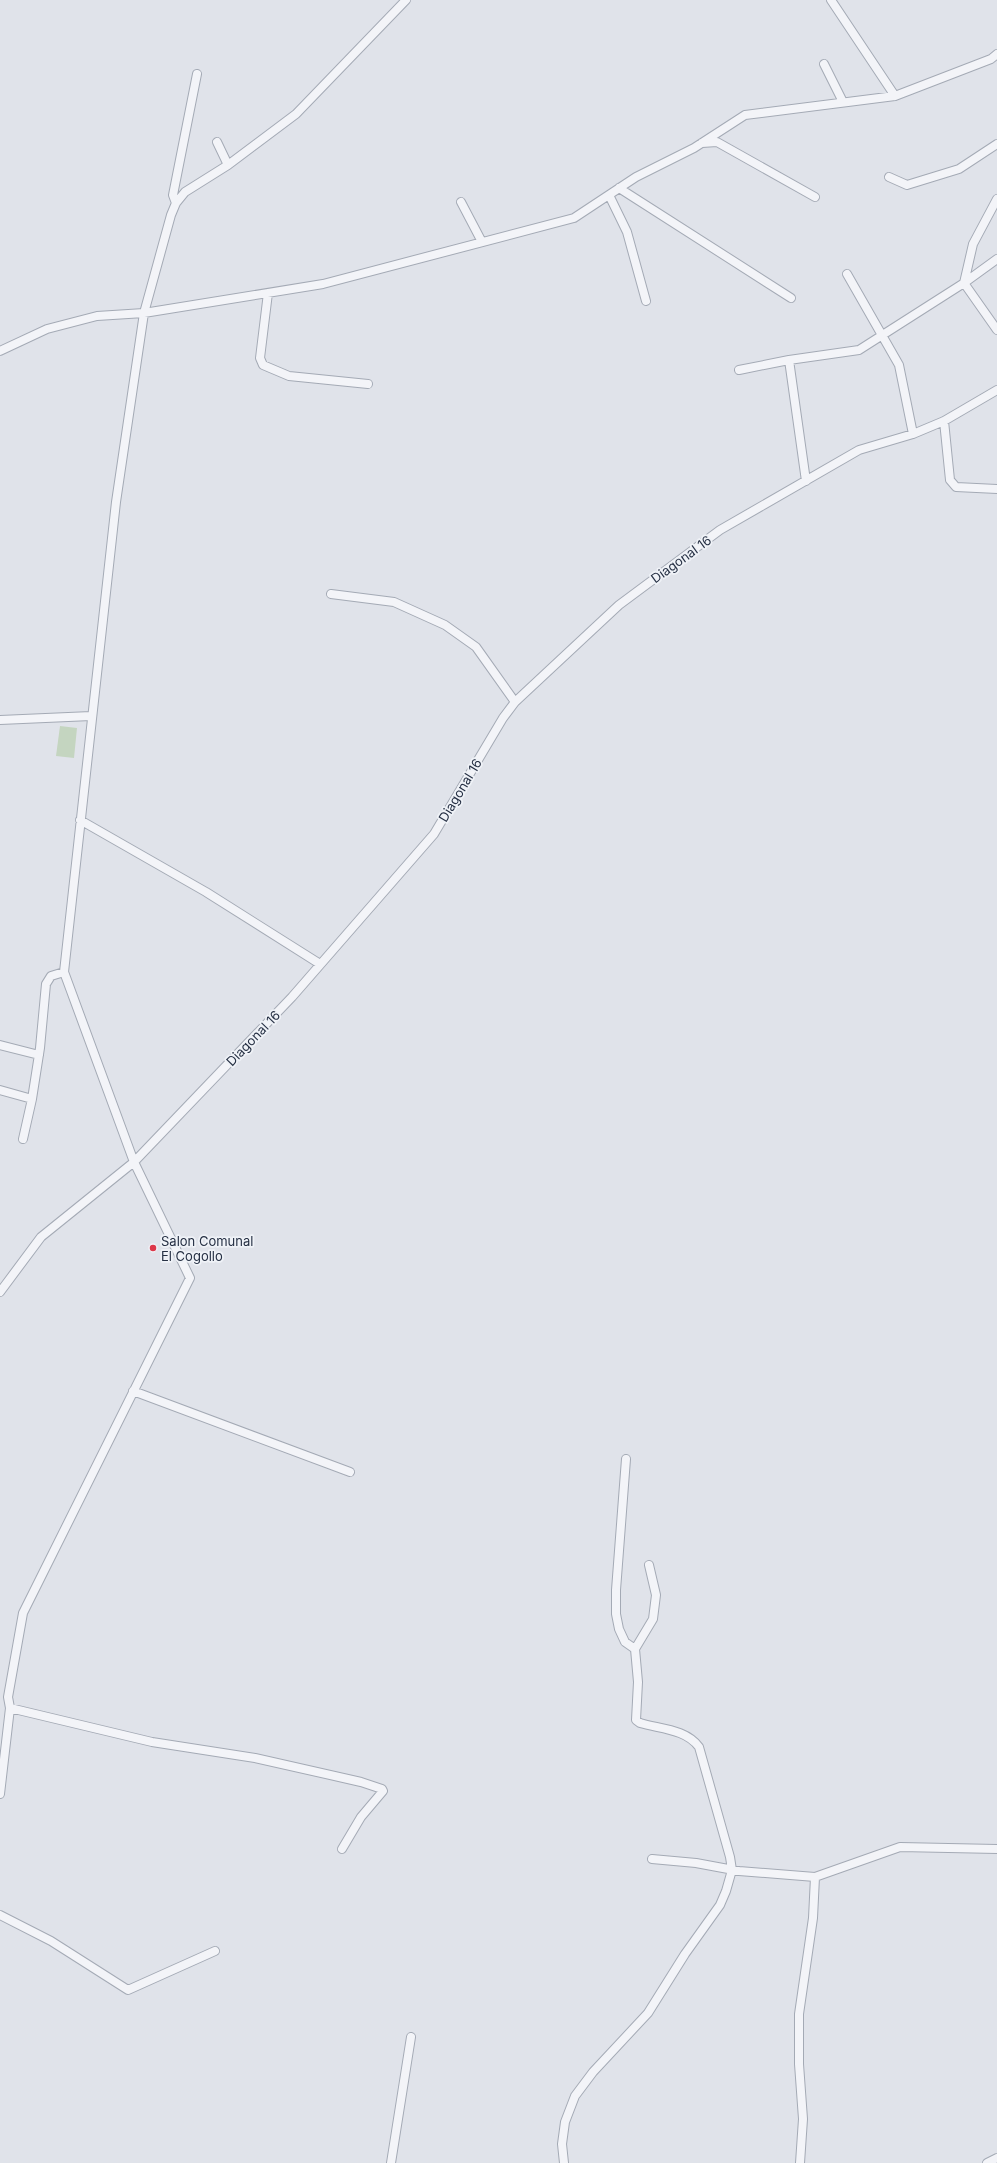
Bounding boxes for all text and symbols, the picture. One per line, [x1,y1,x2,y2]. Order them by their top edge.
street label: Diagonal 16 [648,532,714,586]
street label: Diagonal 16 [435,756,485,824]
street label: Diagonal 16 [223,1007,283,1069]
place label: Salon Comunal El Cogollo [161,1233,253,1264]
marker: Salon Comunal El Cogollo [148,1243,158,1253]

